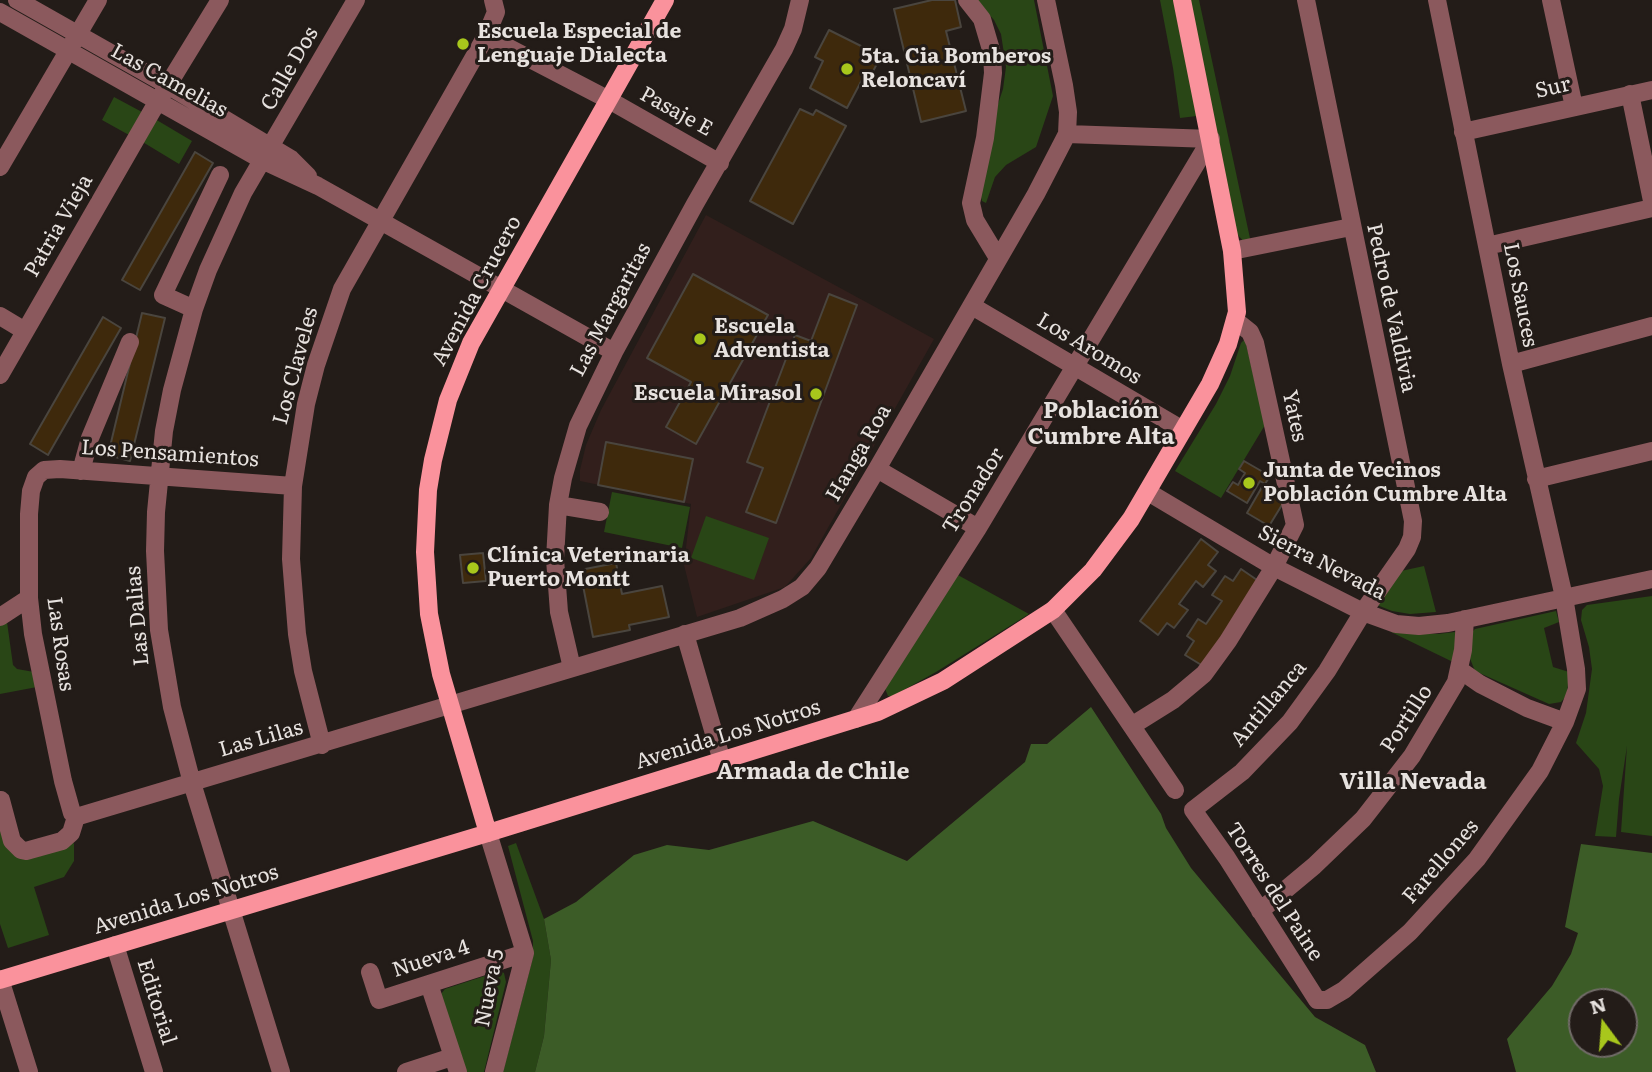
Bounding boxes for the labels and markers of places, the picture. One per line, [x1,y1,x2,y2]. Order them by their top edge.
place label: Escuela Especial de Lenguaje Dialecta [477,19,681,69]
marker: Escuela Especial de Lenguaje Dialecta [455,36,471,52]
place label: 5ta. Cia Bomberos Reloncaví [861,44,1051,94]
marker: 5ta. Cia Bomberos Reloncaví [839,61,855,77]
place label: Escuela Adventista [714,314,830,364]
marker: Escuela Adventista [692,331,708,347]
place label: Escuela Mirasol [634,381,802,407]
marker: Escuela Mirasol [808,386,824,402]
place label: Junta de Vecinos Población Cumbre Alta [1263,458,1507,508]
marker: Junta de Vecinos Población Cumbre Alta [1241,475,1257,491]
place label: Clínica Veterinaria Puerto Montt [487,543,690,593]
marker: Clínica Veterinaria Puerto Montt [465,560,481,576]

